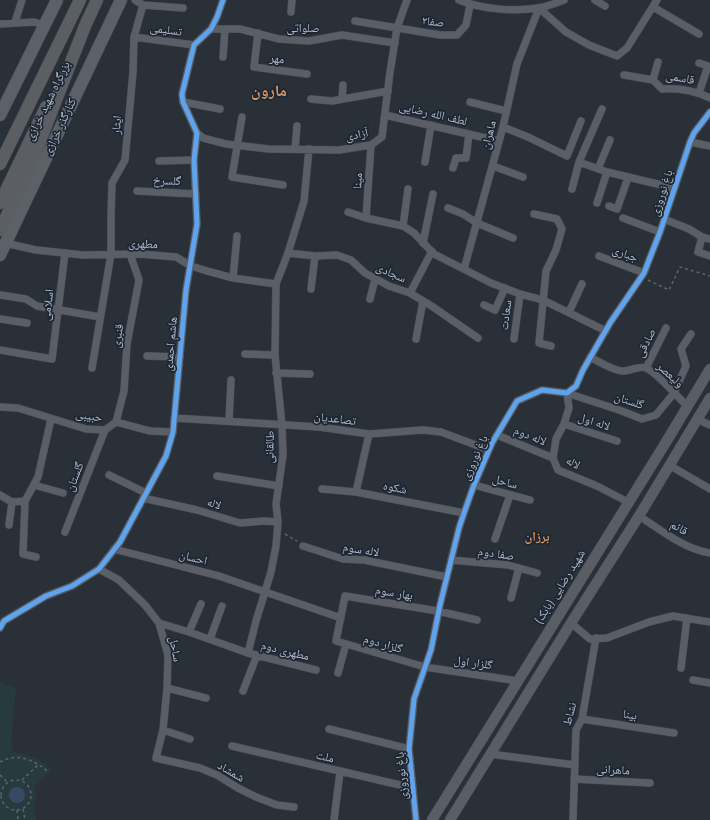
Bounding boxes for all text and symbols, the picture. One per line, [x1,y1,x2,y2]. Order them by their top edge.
street label: صفا۲ [421,14,445,30]
street label: تسلیمی [149,21,183,39]
street label: صلواتی [286,21,320,35]
street label: مهر [269,51,285,67]
street label: بزرگراه شهید خرازی [23,59,73,143]
street label: قاسمی [664,68,696,88]
district label: مارون [251,81,287,101]
street label: کنارگذر خرازی [40,96,80,158]
street label: لطف الله رضایی [398,99,468,129]
street label: ایثار [109,115,125,135]
street label: ماهران [478,119,500,151]
street label: آزادی [344,126,370,144]
street label: باغ نوروزی [648,168,676,218]
street label: مینا [350,172,366,190]
street label: گلسرخ [153,173,181,189]
street label: مطهری [128,236,158,252]
street label: جباری [610,243,640,265]
street label: سجادی [374,260,408,286]
street label: اسلامی [39,288,57,322]
street label: سعادت [497,299,515,331]
street label: هاشم احمدی [161,316,181,372]
street label: قنبری [109,323,127,349]
street label: صادقی [633,326,659,360]
street label: ولیعصر [653,359,687,391]
street label: گلستان [612,389,646,413]
street label: حبیبی [74,407,104,425]
street label: تصاعدیان [313,409,357,429]
street label: لاله اول [576,410,612,434]
street label: لاله دوم [512,423,548,449]
street label: طالقانی [263,431,277,463]
street label: باغ نوروزی [459,433,491,483]
street label: لاله [563,453,583,473]
street label: گلستان [63,460,87,494]
street label: ساحل [491,472,519,492]
street label: شکوه [382,479,408,497]
street label: لاله [205,495,223,513]
street label: قائم [668,517,690,539]
district label: برزان [524,529,550,545]
street label: لاله سوم [342,540,380,560]
street label: صفا دوم [477,544,515,564]
street label: شهید رضایی (بابک) [531,547,589,627]
street label: احسان [177,548,209,568]
street label: بهار سوم [374,583,414,603]
street label: گلزار دوم [362,632,404,656]
street label: ساحل [166,635,184,663]
street label: مطهری دوم [259,638,311,664]
street label: گلزار اول [453,653,493,673]
street label: نشاط [560,701,580,727]
street label: بینا [622,707,638,723]
street label: ملت [314,748,336,766]
street label: باغ نوروزی [393,751,411,801]
street label: شمشاد [215,759,247,785]
street label: ماهرانی [596,762,630,778]

